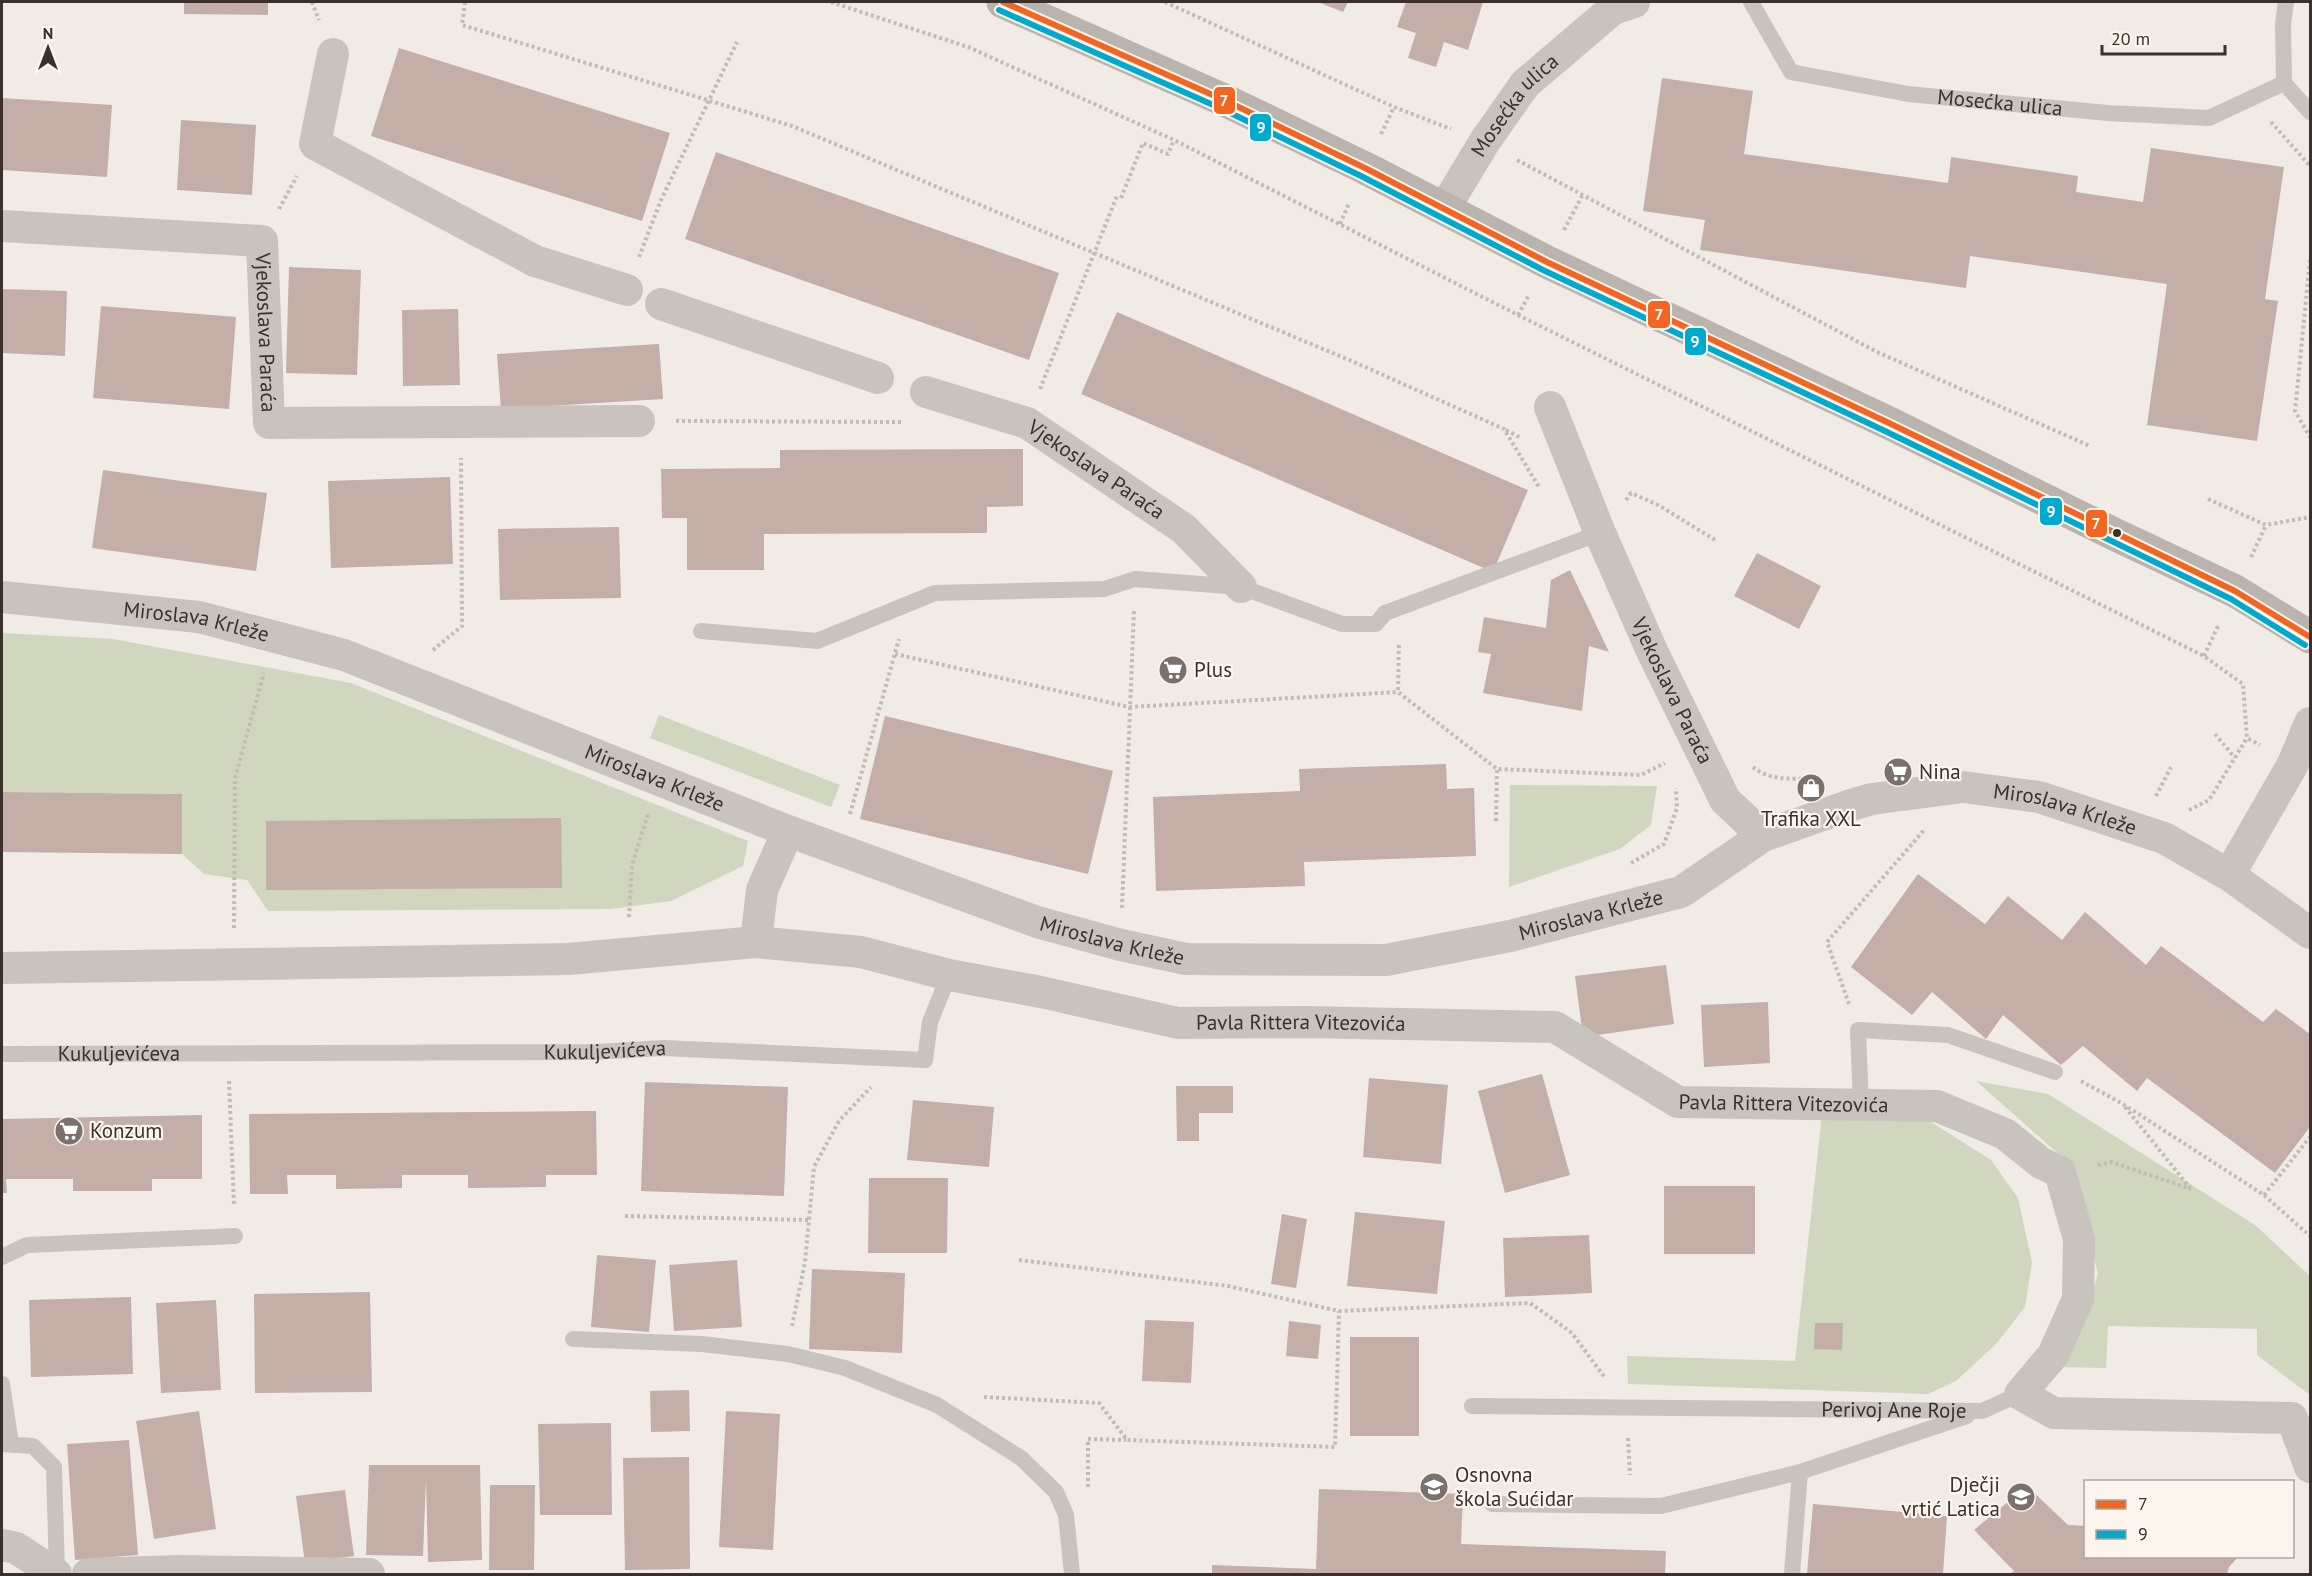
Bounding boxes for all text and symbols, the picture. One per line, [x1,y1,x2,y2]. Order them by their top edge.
north arrow [18,18,78,78]
scale bar [2102,18,2225,56]
text: N [43,23,53,43]
text: 20 m [2111,27,2150,50]
street label: Mosećka ulica [1465,47,1564,162]
street label: Mosećka ulica [1936,83,2064,122]
line badge: 7 [1213,86,1236,115]
text: 7 [1219,90,1229,110]
line badge: 9 [1249,113,1272,142]
text: 9 [1256,117,1266,137]
street label: Vjekoslava Paraća [249,251,283,413]
line badge: 7 [1647,300,1671,329]
text: 7 [1654,304,1664,324]
line badge: 9 [1684,327,1707,356]
text: 9 [1690,331,1700,351]
street label: Vjekoslava Paraća [1022,413,1170,525]
line badge: 9 [2039,497,2063,526]
text: 9 [2046,501,2056,521]
line badge: 7 [2085,509,2108,538]
text: 7 [2091,513,2101,533]
unlabelled marker [2111,527,2123,539]
street label: Miroslava Krleže [122,595,272,648]
street label: Vjekoslava Paraća [1625,612,1719,768]
supermarket icon: Plus [1157,654,1189,686]
place label: Plus [1194,656,1232,683]
street label: Miroslava Krleže [581,738,728,817]
supermarket icon: Nina [1882,756,1914,788]
place label: Nina [1919,758,1961,785]
shop icon: Trafika XXL [1795,772,1827,804]
street label: Miroslava Krleže [1992,777,2140,841]
place label: Trafika XXL [1761,805,1861,832]
street label: Miroslava Krleže [1516,883,1666,946]
street label: Miroslava Krleže [1037,909,1187,971]
street label: Pavla Rittera Vitezovića [1196,1008,1406,1037]
street label: Kukuljevićeva [544,1034,667,1065]
street label: Kukuljevićeva [58,1039,180,1067]
street label: Pavla Rittera Vitezovića [1679,1088,1889,1118]
supermarket icon: Konzum [53,1115,85,1147]
place label: Konzum [90,1117,162,1144]
street label: Perivoj Ane Roje [1821,1395,1967,1424]
place label: Osnovna škola Sućidar [1455,1461,1573,1512]
school or university icon: Osnovna škola Sućidar [1418,1471,1450,1503]
place label: Dječji vrtić Latica [1901,1471,2000,1522]
legend [2084,1480,2294,1558]
school or university icon: Dječji vrtić Latica [2005,1481,2037,1513]
text: 7 [2138,1492,2148,1515]
text: 9 [2138,1522,2148,1545]

